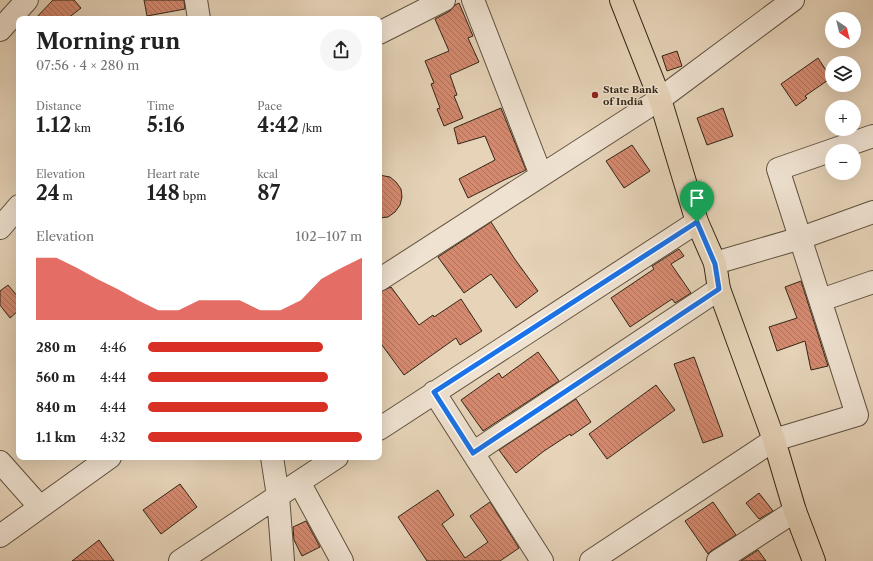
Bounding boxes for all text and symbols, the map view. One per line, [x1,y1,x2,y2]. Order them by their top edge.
north arrow [825,12,861,48]
map controls [825,12,861,180]
text: Morning run [36,28,180,55]
button: share [320,29,362,71]
button: layers [825,56,861,92]
text: 07:56 · 4 × 280 m [36,57,139,73]
place label: State Bank of India [603,83,659,108]
marker: State Bank of India [590,90,600,100]
text: Distance [36,99,82,113]
text: Time [147,99,174,113]
text: Pace [257,99,282,113]
button: + [825,100,861,136]
text: 1.12 [36,113,71,137]
text: 5:16 [147,113,185,137]
text: 4:42 [257,113,299,137]
text: km [71,121,91,135]
text: /km [299,121,322,135]
button: − [825,144,861,180]
text: Elevation [36,167,85,181]
text: Heart rate [147,167,200,181]
text: kcal [257,167,278,181]
text: 24 [36,181,60,205]
text: 148 [147,181,180,205]
text: 87 [257,181,280,205]
pin [680,181,714,222]
icon: arrive [686,187,708,209]
text: m [60,189,73,203]
text: bpm [180,189,206,203]
text: Elevation [36,228,94,244]
text: 102–107 m [296,228,362,244]
text: 280 m [36,339,76,355]
text: 4:46 [100,339,126,355]
text: 560 m [36,369,75,385]
text: 4:44 [100,369,126,385]
text: 840 m [36,399,76,415]
text: 4:44 [100,399,126,415]
text: 1.1 km [36,429,76,445]
text: 4:32 [100,429,126,445]

